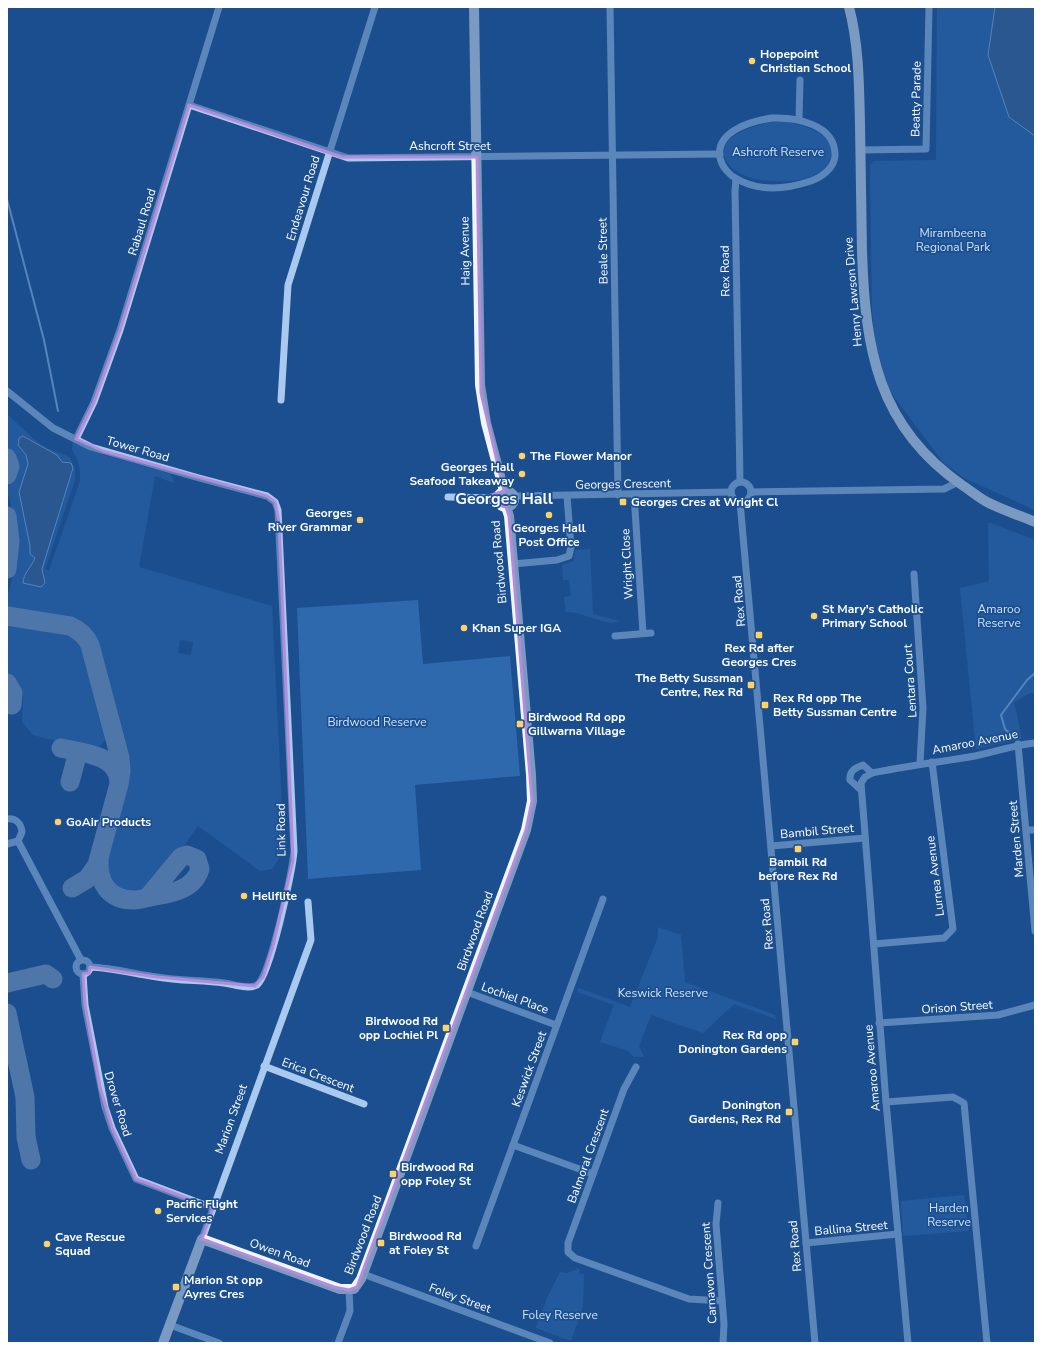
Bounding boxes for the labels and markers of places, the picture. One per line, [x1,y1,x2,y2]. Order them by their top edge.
place label: Hopepoint Christian School [760,46,851,76]
marker: Hopepoint Christian School [747,56,757,66]
place label: The Flower Manor [530,448,632,464]
marker: The Flower Manor [517,451,527,461]
place label: Georges Hall Seafood Takeaway [410,459,515,489]
marker: Georges Hall Seafood Takeaway [517,469,527,479]
place label: Georges Cres at Wright Cl [631,494,778,510]
marker: Georges Cres at Wright Cl [618,497,628,507]
place label: Georges River Grammar [268,505,352,535]
marker: Georges Hall Post Office [544,510,554,520]
marker: Georges River Grammar [355,515,365,525]
place label: Georges Hall Post Office [512,520,586,550]
place label: St Mary's Catholic Primary School [822,601,924,631]
marker: St Mary's Catholic Primary School [809,611,819,621]
place label: Khan Super IGA [472,620,561,636]
marker: Khan Super IGA [459,623,469,633]
marker: Rex Rd after Georges Cres [754,630,764,640]
place label: Rex Rd after Georges Cres [722,640,797,670]
place label: The Betty Sussman Centre, Rex Rd [635,670,743,700]
marker: The Betty Sussman Centre, Rex Rd [746,680,756,690]
place label: Rex Rd opp The Betty Sussman Centre [773,690,897,720]
marker: Rex Rd opp The Betty Sussman Centre [760,700,770,710]
place label: Birdwood Rd opp Gillwarna Village [528,709,626,739]
marker: Birdwood Rd opp Gillwarna Village [515,719,525,729]
place label: GoAir Products [66,814,151,830]
marker: GoAir Products [53,817,63,827]
marker: Bambil Rd before Rex Rd [793,844,803,854]
place label: Bambil Rd before Rex Rd [759,854,837,884]
place label: Heliflite [252,888,297,904]
marker: Heliflite [239,891,249,901]
place label: Birdwood Rd opp Lochiel Pl [359,1013,438,1043]
marker: Birdwood Rd opp Lochiel Pl [441,1023,451,1033]
place label: Rex Rd opp Donington Gardens [678,1027,787,1057]
marker: Rex Rd opp Donington Gardens [790,1037,800,1047]
place label: Donington Gardens, Rex Rd [689,1097,781,1127]
marker: Donington Gardens, Rex Rd [784,1107,794,1117]
place label: Birdwood Rd opp Foley St [401,1159,474,1189]
marker: Birdwood Rd opp Foley St [388,1169,398,1179]
place label: Pacific Flight Services [166,1196,238,1226]
marker: Pacific Flight Services [153,1206,163,1216]
place label: Birdwood Rd at Foley St [389,1228,462,1258]
place label: Cave Rescue Squad [55,1229,125,1259]
marker: Birdwood Rd at Foley St [376,1238,386,1248]
marker: Cave Rescue Squad [42,1239,52,1249]
place label: Marion St opp Ayres Cres [184,1272,263,1302]
marker: Marion St opp Ayres Cres [171,1282,181,1292]

